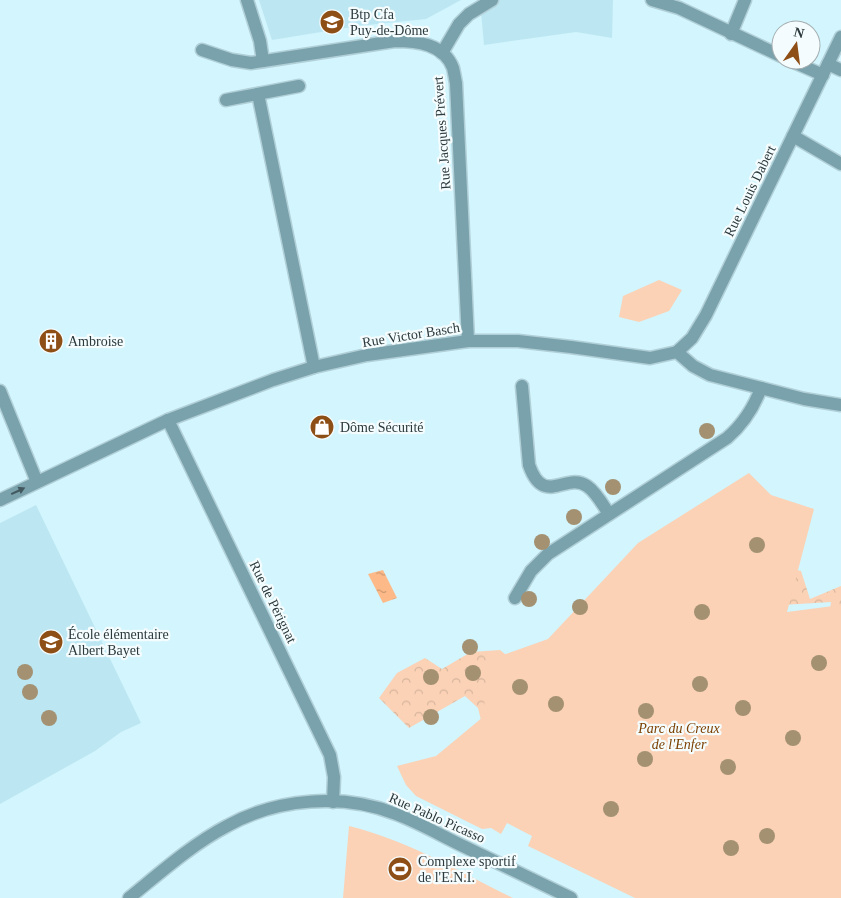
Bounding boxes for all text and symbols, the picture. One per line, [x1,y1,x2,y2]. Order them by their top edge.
place label: Btp Cfa Puy-de-Dôme [350,7,429,38]
school or university icon: Btp Cfa Puy-de-Dôme [319,9,345,35]
north arrow [771,20,821,70]
text: N [792,24,806,41]
street label: Rue Jacques Prévert [431,76,453,190]
street label: Rue Louis Dabert [721,143,779,239]
street label: Rue Victor Basch [361,320,461,350]
building icon: Ambroise [38,328,64,354]
place label: Ambroise [68,334,123,349]
shop icon: Dôme Sécurité [309,414,335,440]
place label: Dôme Sécurité [340,420,424,435]
one-way arrow [11,487,26,495]
street label: Rue de Pérignat [247,559,299,646]
place label: École élémentaire Albert Bayet [68,626,169,658]
school or university icon: École élémentaire Albert Bayet [38,629,64,655]
park label: Parc du Creux de l'Enfer [637,721,720,752]
street label: Rue Pablo Picasso [387,790,487,846]
place label: Complexe sportif de l'E.N.I. [418,854,516,885]
sports icon: Complexe sportif de l'E.N.I. [387,856,413,882]

